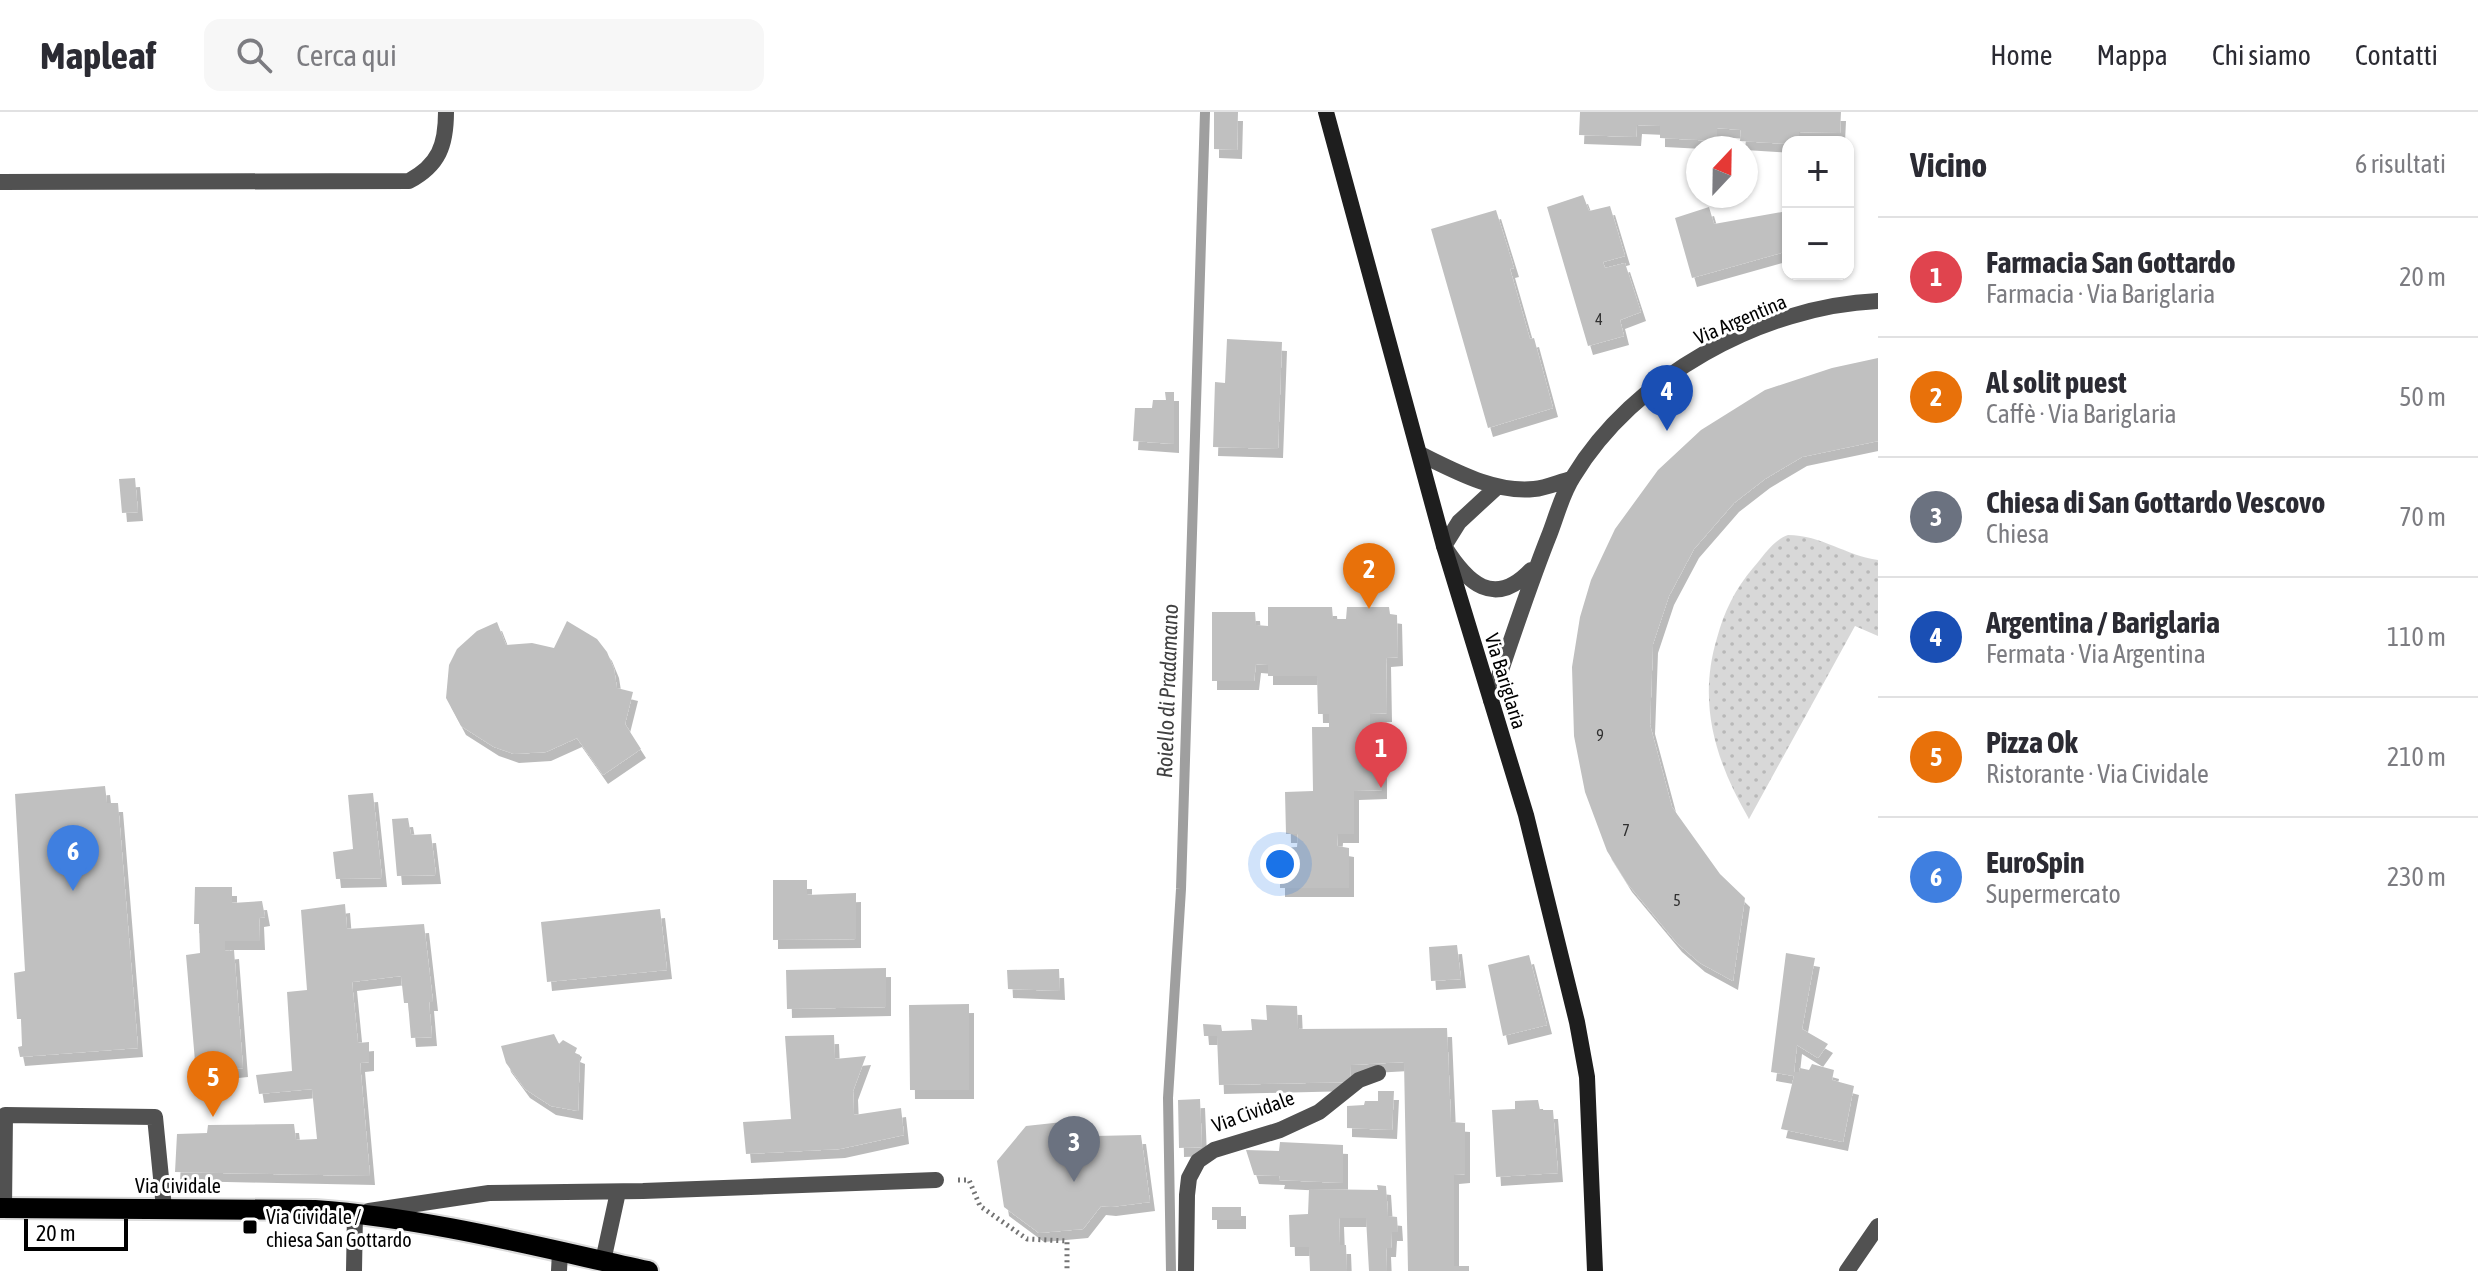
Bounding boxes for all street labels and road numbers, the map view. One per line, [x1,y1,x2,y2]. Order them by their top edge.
street label: Via Argentina [1690,289,1790,349]
street label: Via Bariglaria [1481,630,1531,732]
street label: Via Cividale [1209,1086,1297,1136]
street label: Via Cividale [135,1174,221,1197]

